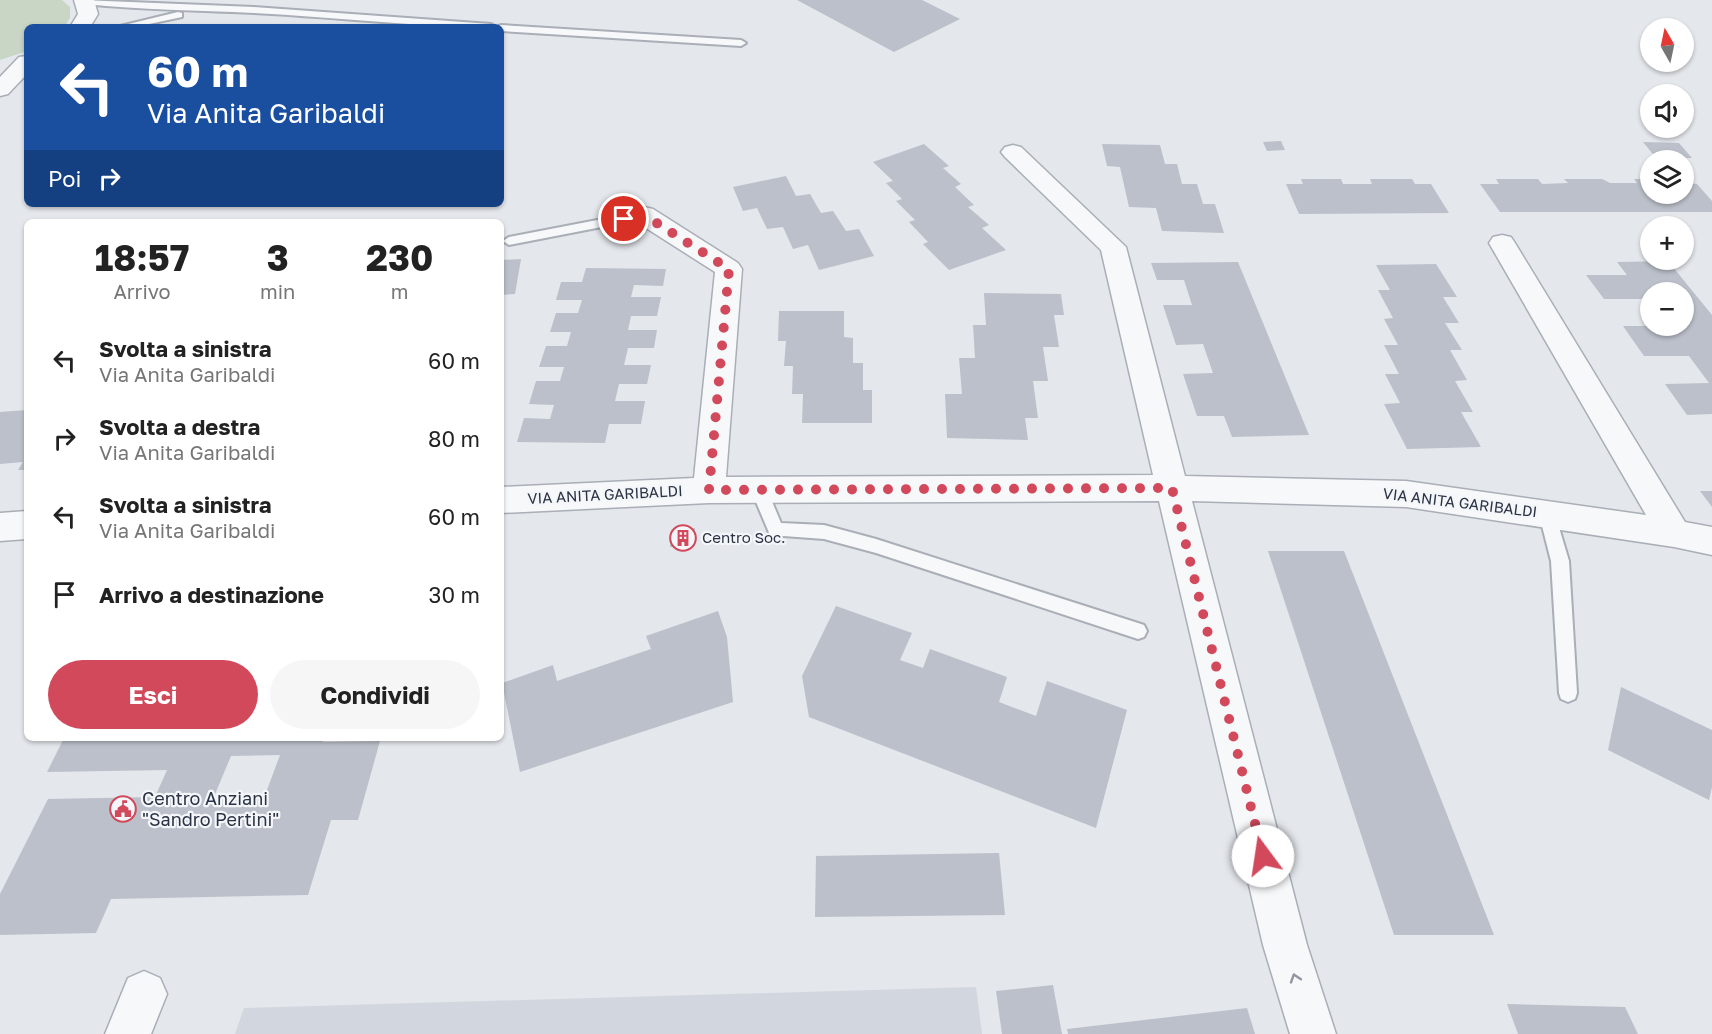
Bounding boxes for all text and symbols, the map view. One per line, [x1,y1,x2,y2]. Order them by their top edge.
north arrow [1640,18,1694,72]
map controls [1640,18,1694,336]
text: 60 m [147,46,248,96]
icon: left [48,48,126,126]
button: sound [1640,84,1694,138]
text: Via Anita Garibaldi [147,97,385,129]
button: layers [1640,150,1694,204]
icon: right [93,162,126,195]
text: Poi [48,165,81,192]
pin [598,193,649,244]
icon: arrive [607,202,640,235]
button: + [1640,216,1694,270]
text: 18:57 [95,236,189,279]
text: 3 [267,236,289,279]
text: 230 [366,236,433,279]
text: Arrivo [113,279,171,303]
text: min [260,279,295,303]
text: m [391,279,409,303]
button: − [1640,282,1694,336]
text: Svolta a sinistra [99,335,271,362]
icon: left [48,344,81,377]
text: 60 m [428,347,480,374]
text: Via Anita Garibaldi [99,362,275,386]
text: Svolta a destra [99,413,260,440]
icon: right [48,422,81,455]
text: 80 m [428,425,480,452]
text: Via Anita Garibaldi [99,440,275,464]
street label: VIA ANITA GARIBALDI [527,481,683,507]
street label: VIA ANITA GARIBALDI [1382,484,1538,520]
text: Svolta a sinistra [99,491,271,518]
icon: left [48,500,81,533]
text: 60 m [428,503,480,530]
text: Via Anita Garibaldi [99,518,275,542]
building icon: Centro Soc. [668,523,698,553]
place label: Centro Soc. [702,528,785,546]
icon: arrive [48,578,81,611]
text: Arrivo a destinazione [99,581,324,608]
text: 30 m [429,581,480,608]
button: Esci [48,660,258,729]
button: Condividi [270,660,480,729]
place label: Centro Anziani "Sandro Pertini" [142,787,279,830]
public building icon: Centro Anziani "Sandro Pertini" [108,794,138,824]
position arrow [1231,824,1295,888]
one-way arrow [1290,973,1302,984]

